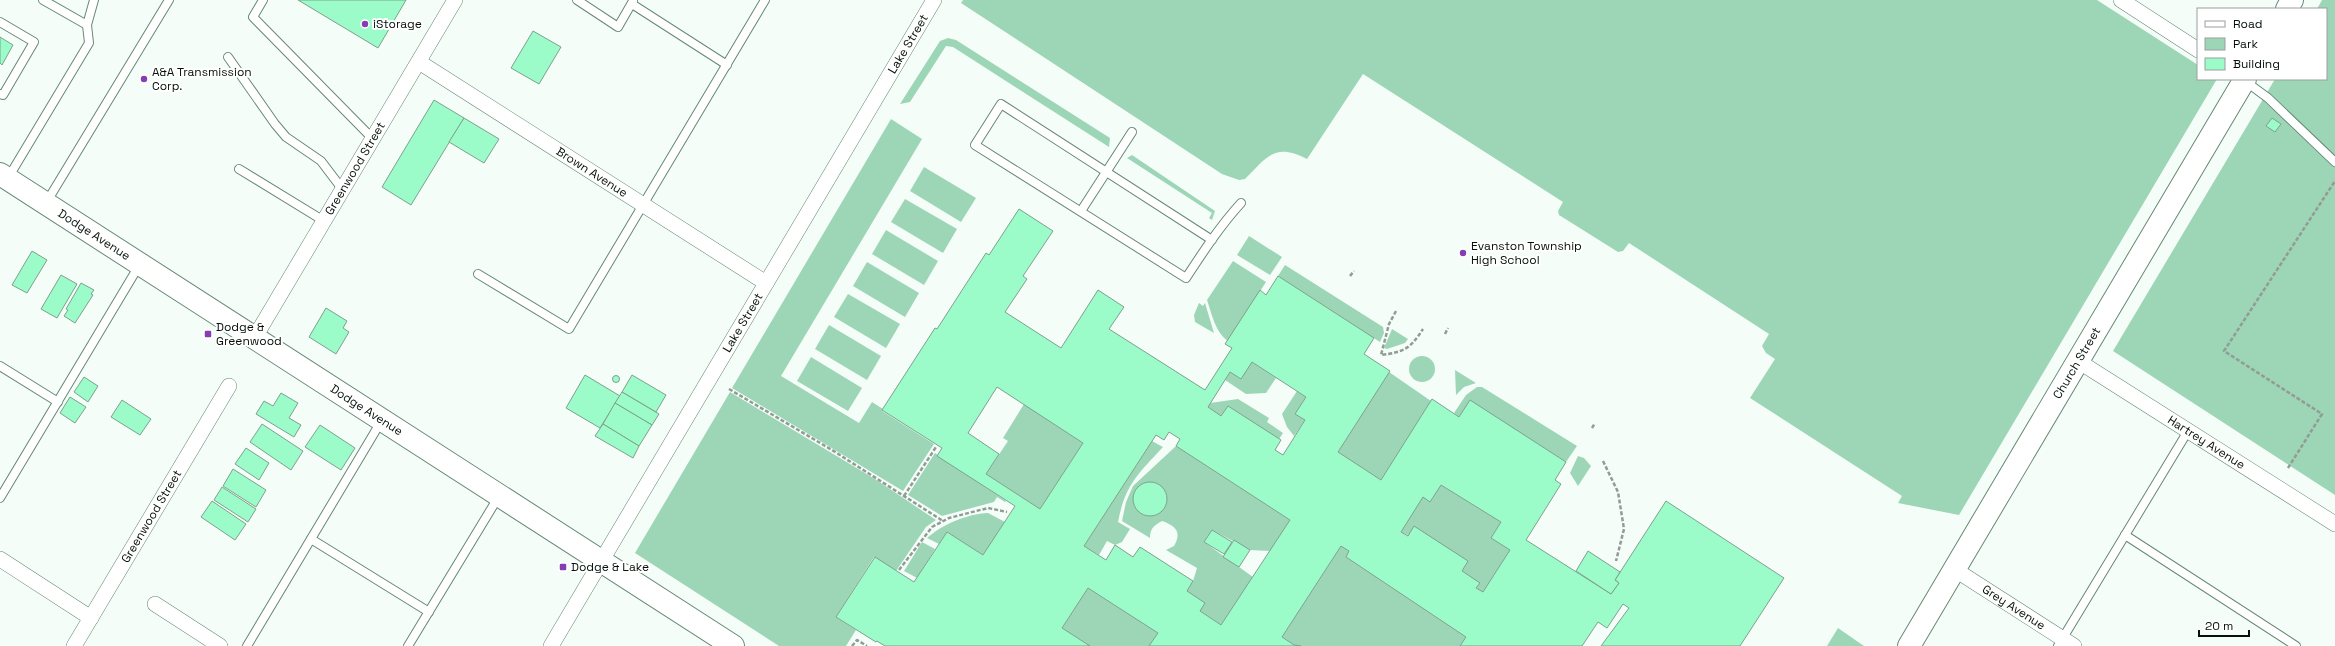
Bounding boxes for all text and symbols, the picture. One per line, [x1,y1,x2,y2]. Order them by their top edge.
legend [2197,8,2327,80]
street label: Lake Street [884,11,932,77]
place label: iStorage [373,16,422,32]
text: Road [2233,16,2262,32]
marker: iStorage [360,19,370,29]
text: Park [2233,36,2258,52]
text: Building [2233,56,2280,72]
place label: A&A Transmission Corp. [152,64,252,94]
marker: A&A Transmission Corp. [139,74,149,84]
street label: Greenwood Street [321,119,389,218]
street label: Brown Avenue [553,143,631,201]
street label: Dodge Avenue [55,205,134,264]
place label: Evanston Township High School [1471,238,1582,268]
marker: Evanston Township High School [1458,248,1468,258]
street label: Lake Street [719,290,767,355]
place label: Dodge & Greenwood [216,319,282,349]
street label: Church Street [2049,324,2104,402]
marker: Dodge & Greenwood [203,329,213,339]
street label: Dodge Avenue [327,381,406,439]
street label: Hartrey Avenue [2164,412,2248,473]
street label: Greenwood Street [117,467,185,566]
place label: Dodge & Lake [571,559,649,575]
marker: Dodge & Lake [558,562,568,572]
street label: Grey Avenue [1979,581,2048,634]
scale bar [2199,612,2249,638]
text: 20 m [2205,618,2233,634]

